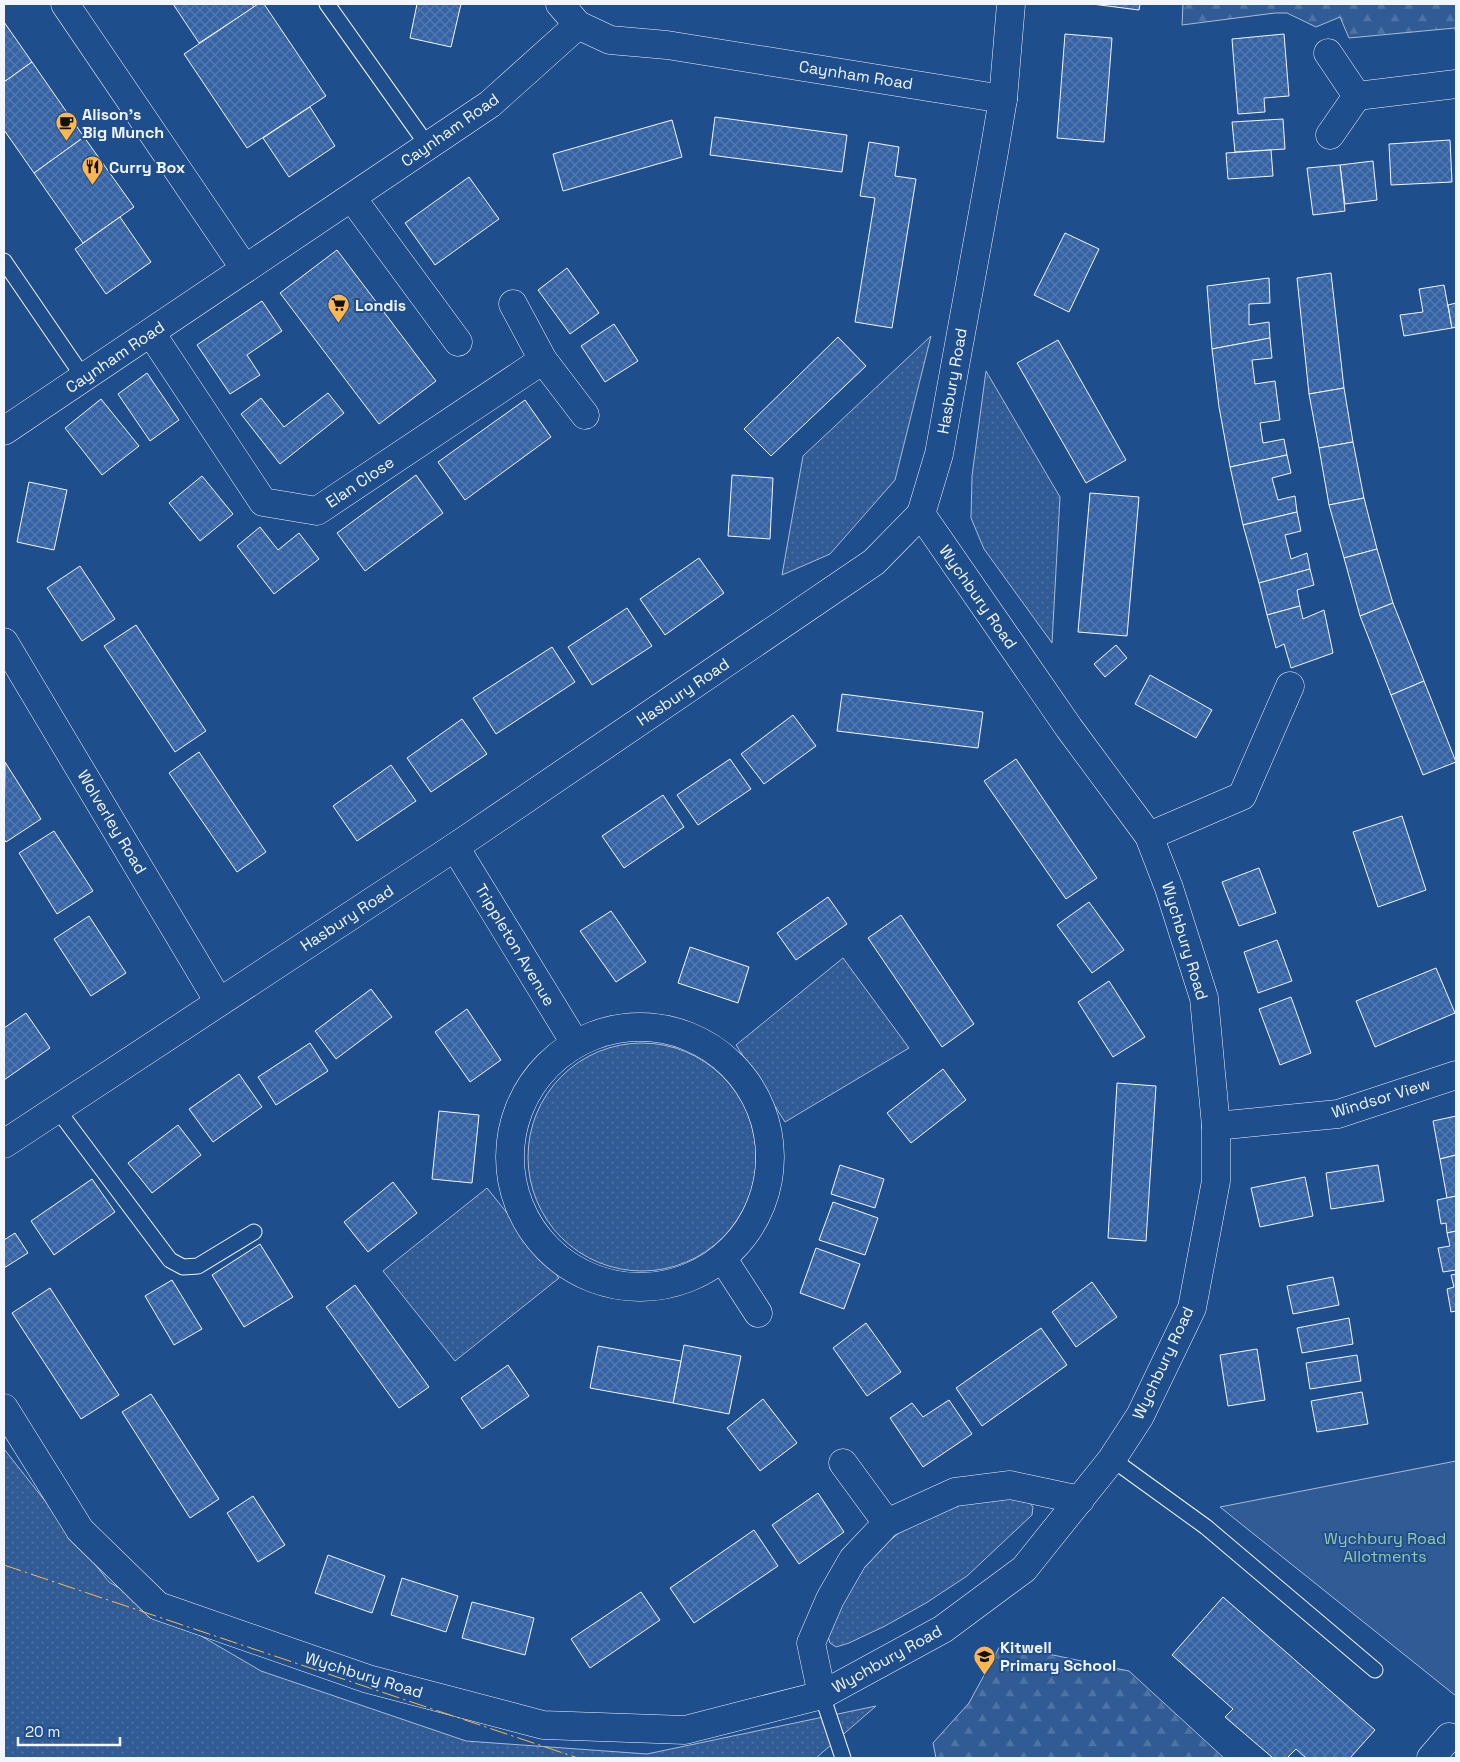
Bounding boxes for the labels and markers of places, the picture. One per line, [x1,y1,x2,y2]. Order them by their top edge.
place label: Alison's Big Munch [82,104,164,143]
cafe icon: Alison's Big Munch [54,111,78,142]
restaurant icon: Curry Box [81,155,105,186]
place label: Curry Box [109,157,186,178]
supermarket icon: Londis [327,293,351,324]
place label: Londis [355,295,406,316]
place label: Kitwell Primary School [1000,1637,1116,1676]
school or university icon: Kitwell Primary School [972,1644,996,1675]

